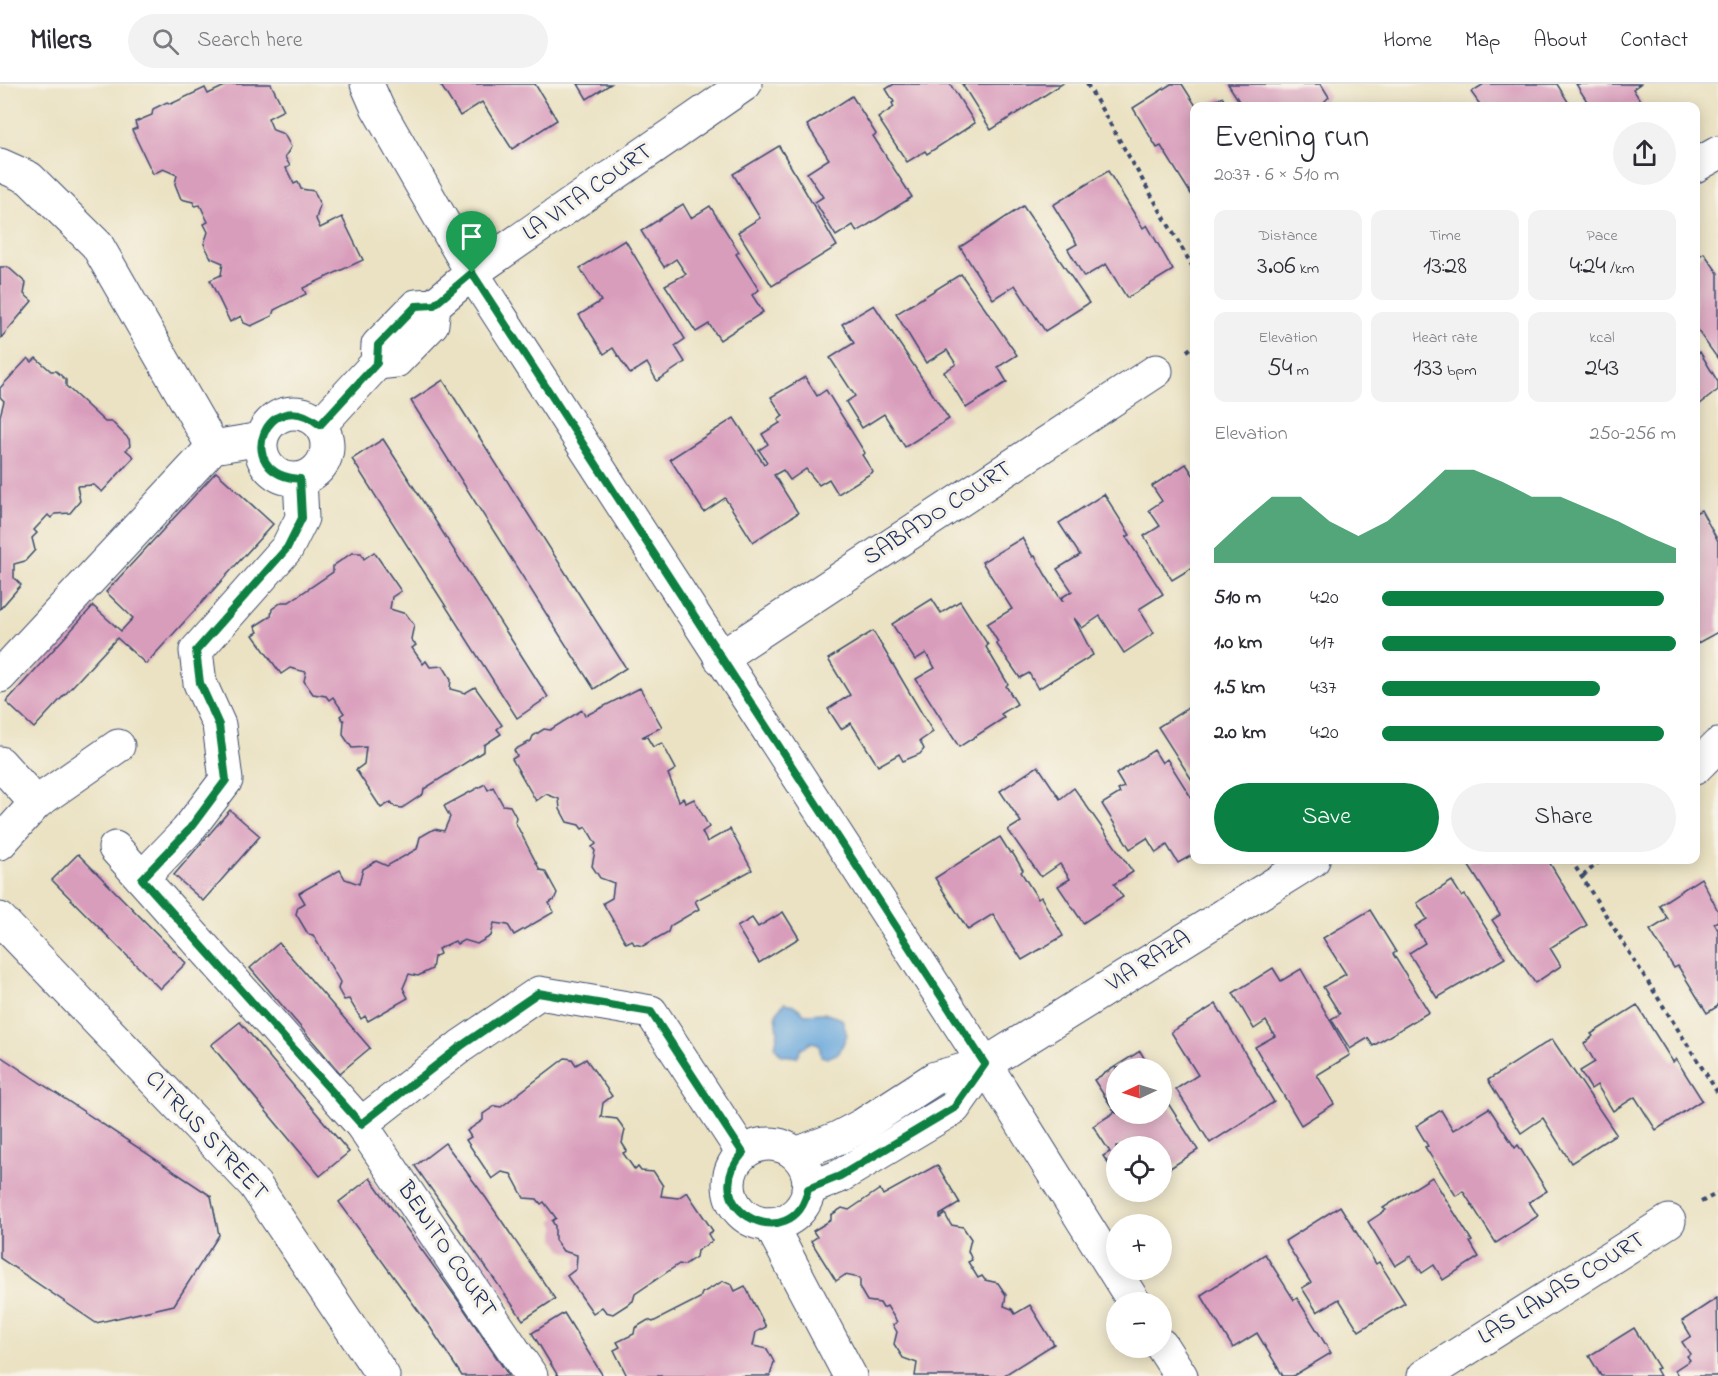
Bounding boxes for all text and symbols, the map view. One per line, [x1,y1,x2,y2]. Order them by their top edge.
search box [128,14,548,68]
text: Milers [30,21,92,62]
icon: search [149,25,182,58]
text: Search here [197,25,303,57]
text: Home [1383,26,1432,56]
text: Map [1465,26,1500,56]
text: About [1533,26,1587,56]
text: Contact [1620,26,1688,56]
text: Evening run [1214,114,1369,162]
button: share [1613,122,1676,185]
street label: LA VITA COURT [516,135,660,251]
text: 20:37 · 6 × 510 m [1214,161,1339,190]
pin [446,211,497,273]
icon: arrive [455,220,488,253]
text: Distance [1259,224,1317,248]
text: Time [1429,224,1461,248]
text: Pace [1586,224,1618,248]
text: 3.06 [1257,248,1296,286]
text: 13:28 [1423,248,1467,286]
text: 4:24 [1570,248,1606,286]
text: km [1296,257,1319,281]
text: /km [1606,257,1634,281]
text: Elevation [1259,326,1317,350]
text: Heart rate [1412,326,1478,350]
text: kcal [1589,326,1615,350]
text: 54 [1267,350,1293,388]
text: 133 [1413,350,1443,388]
text: 243 [1585,350,1619,388]
text: m [1293,359,1309,383]
text: bpm [1443,359,1477,383]
text: Elevation [1214,420,1288,449]
text: 250–256 m [1590,420,1676,449]
street label: SABADO COURT [857,453,1019,575]
text: 510 m [1214,584,1261,613]
text: 4:20 [1310,584,1339,613]
text: 1.0 km [1214,629,1262,658]
text: 4:17 [1310,629,1335,658]
text: 1.5 km [1214,674,1265,703]
text: 4:37 [1310,674,1336,703]
text: 2.0 km [1214,719,1266,748]
text: 4:20 [1310,719,1339,748]
button: Save [1214,783,1439,852]
button: Share [1451,783,1676,852]
street label: VIA RAZA [1099,922,1198,1002]
north arrow [1106,1058,1172,1124]
map controls [1106,1058,1172,1358]
street label: CITRUS STREET [136,1063,276,1209]
button: locate [1106,1136,1172,1202]
street label: BENITO COURT [387,1174,505,1326]
button: + [1106,1214,1172,1280]
street label: LAS LANAS COURT [1472,1223,1653,1355]
button: − [1106,1292,1172,1358]

